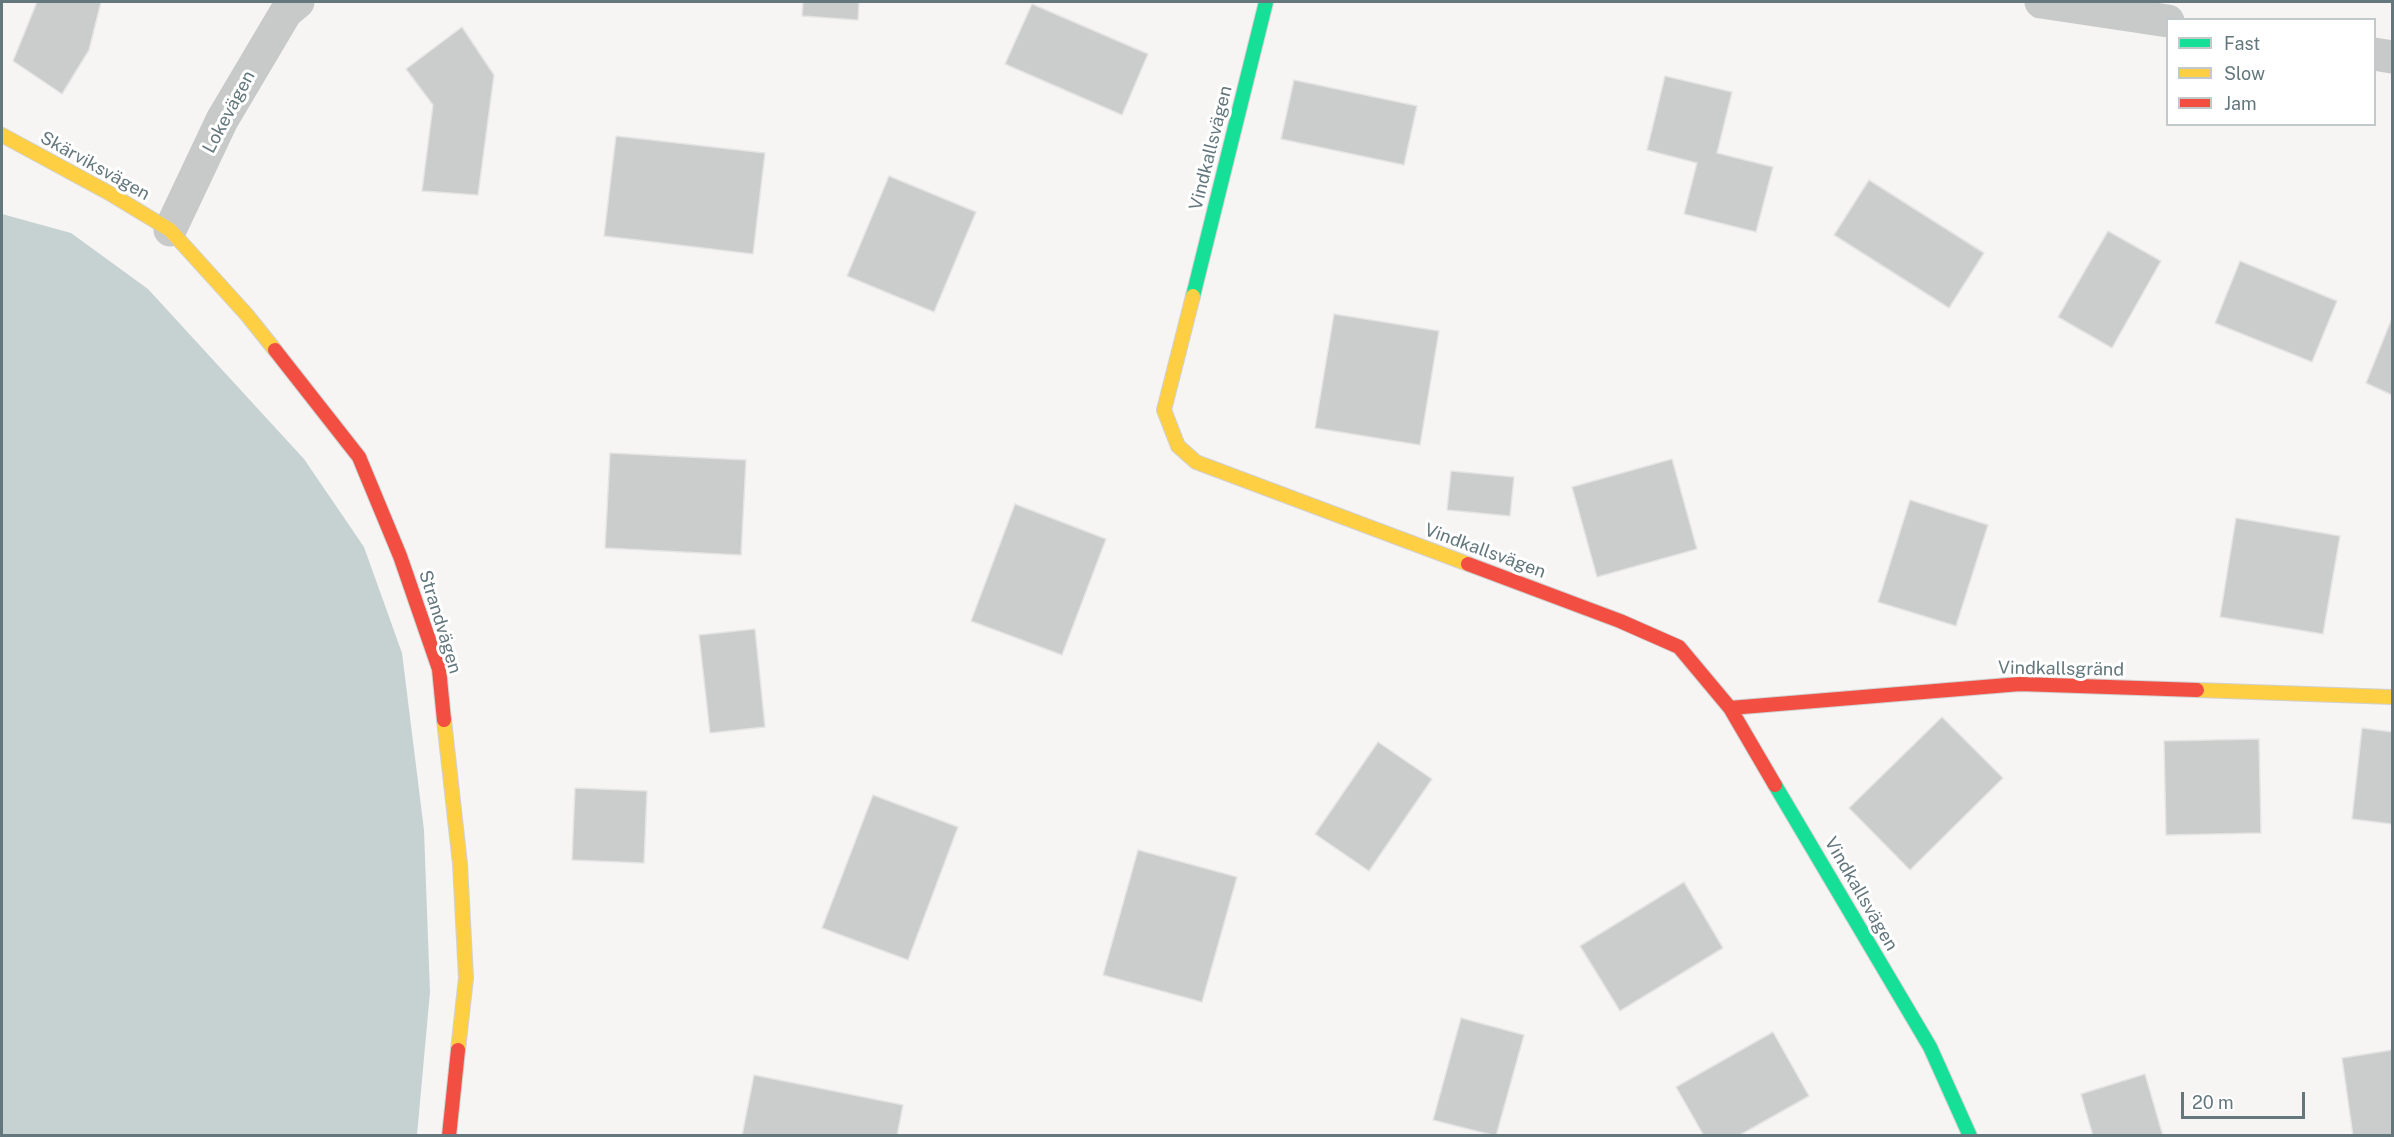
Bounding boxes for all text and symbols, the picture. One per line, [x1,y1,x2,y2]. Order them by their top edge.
legend [2166,18,2376,126]
text: Fast [2224,33,2260,54]
text: Slow [2224,63,2265,84]
street label: Lokevägen [198,67,260,157]
street label: Vindkallsvägen [1185,84,1237,212]
text: Jam [2224,93,2257,114]
street label: Skärviksvägen [36,127,154,205]
street label: Vindkallsvägen [1421,519,1549,583]
street label: Strandvägen [414,568,466,676]
street label: Vindkallsgränd [1998,657,2124,681]
street label: Vindkallsvägen [1820,833,1902,955]
scale bar [2184,1080,2308,1118]
text: 20 m [2192,1092,2234,1113]

